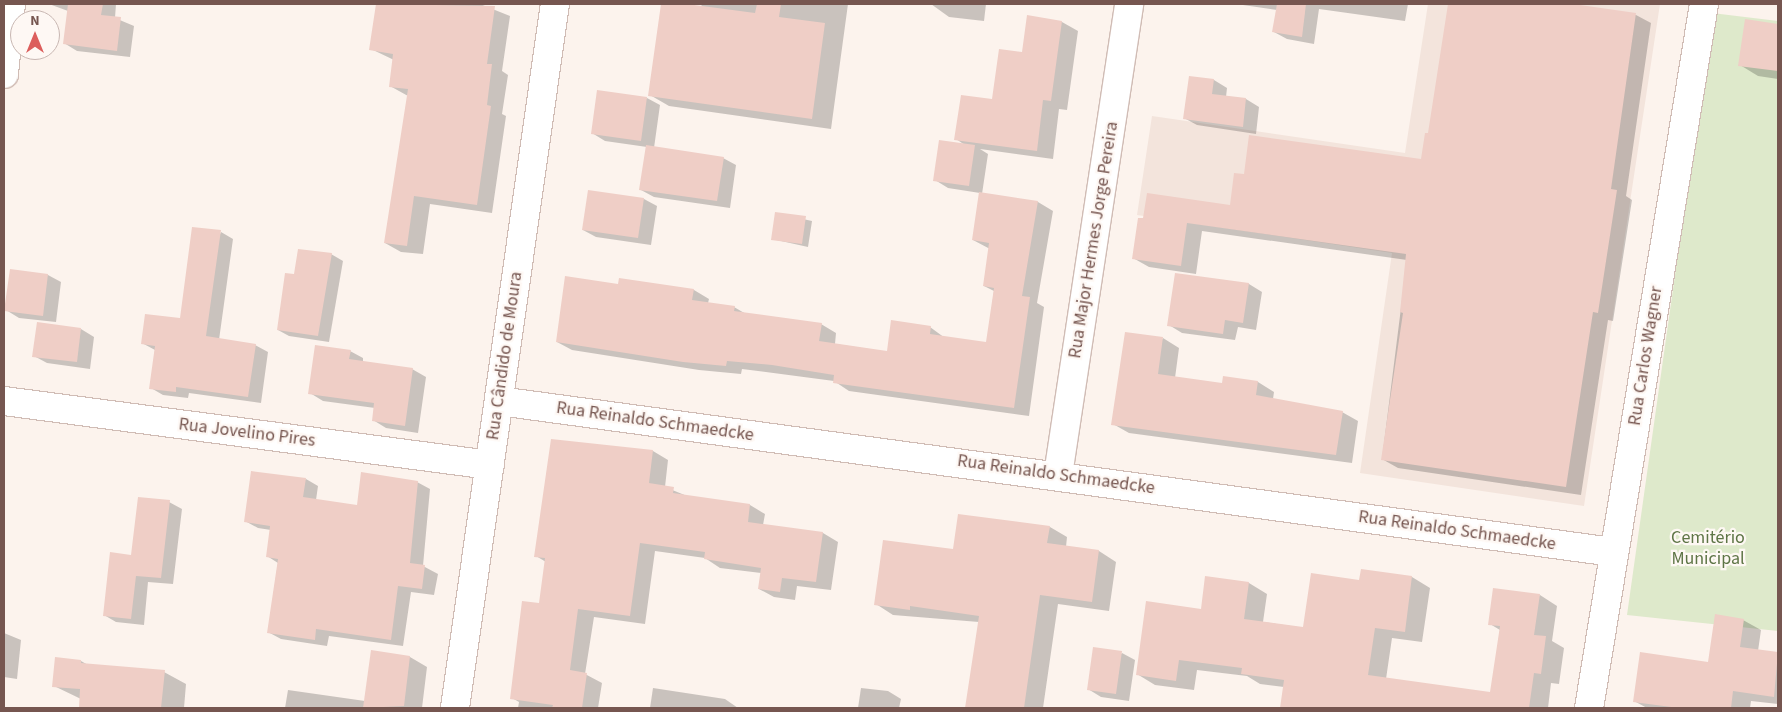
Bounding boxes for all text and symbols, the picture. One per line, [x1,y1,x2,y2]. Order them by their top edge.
north arrow [10,10,60,60]
text: N [30,11,40,31]
street label: Rua Major Hermes Jorge Pereira [1065,120,1123,360]
street label: Rua Cândido de Moura [482,270,528,442]
street label: Rua Carlos Wagner [1624,285,1668,427]
street label: Rua Reinaldo Schmaedcke [555,397,755,447]
street label: Rua Jovelino Pires [177,414,317,452]
street label: Rua Reinaldo Schmaedcke [956,450,1156,500]
street label: Rua Reinaldo Schmaedcke [1357,506,1557,556]
park label: Cemitério Municipal [1671,528,1745,570]

